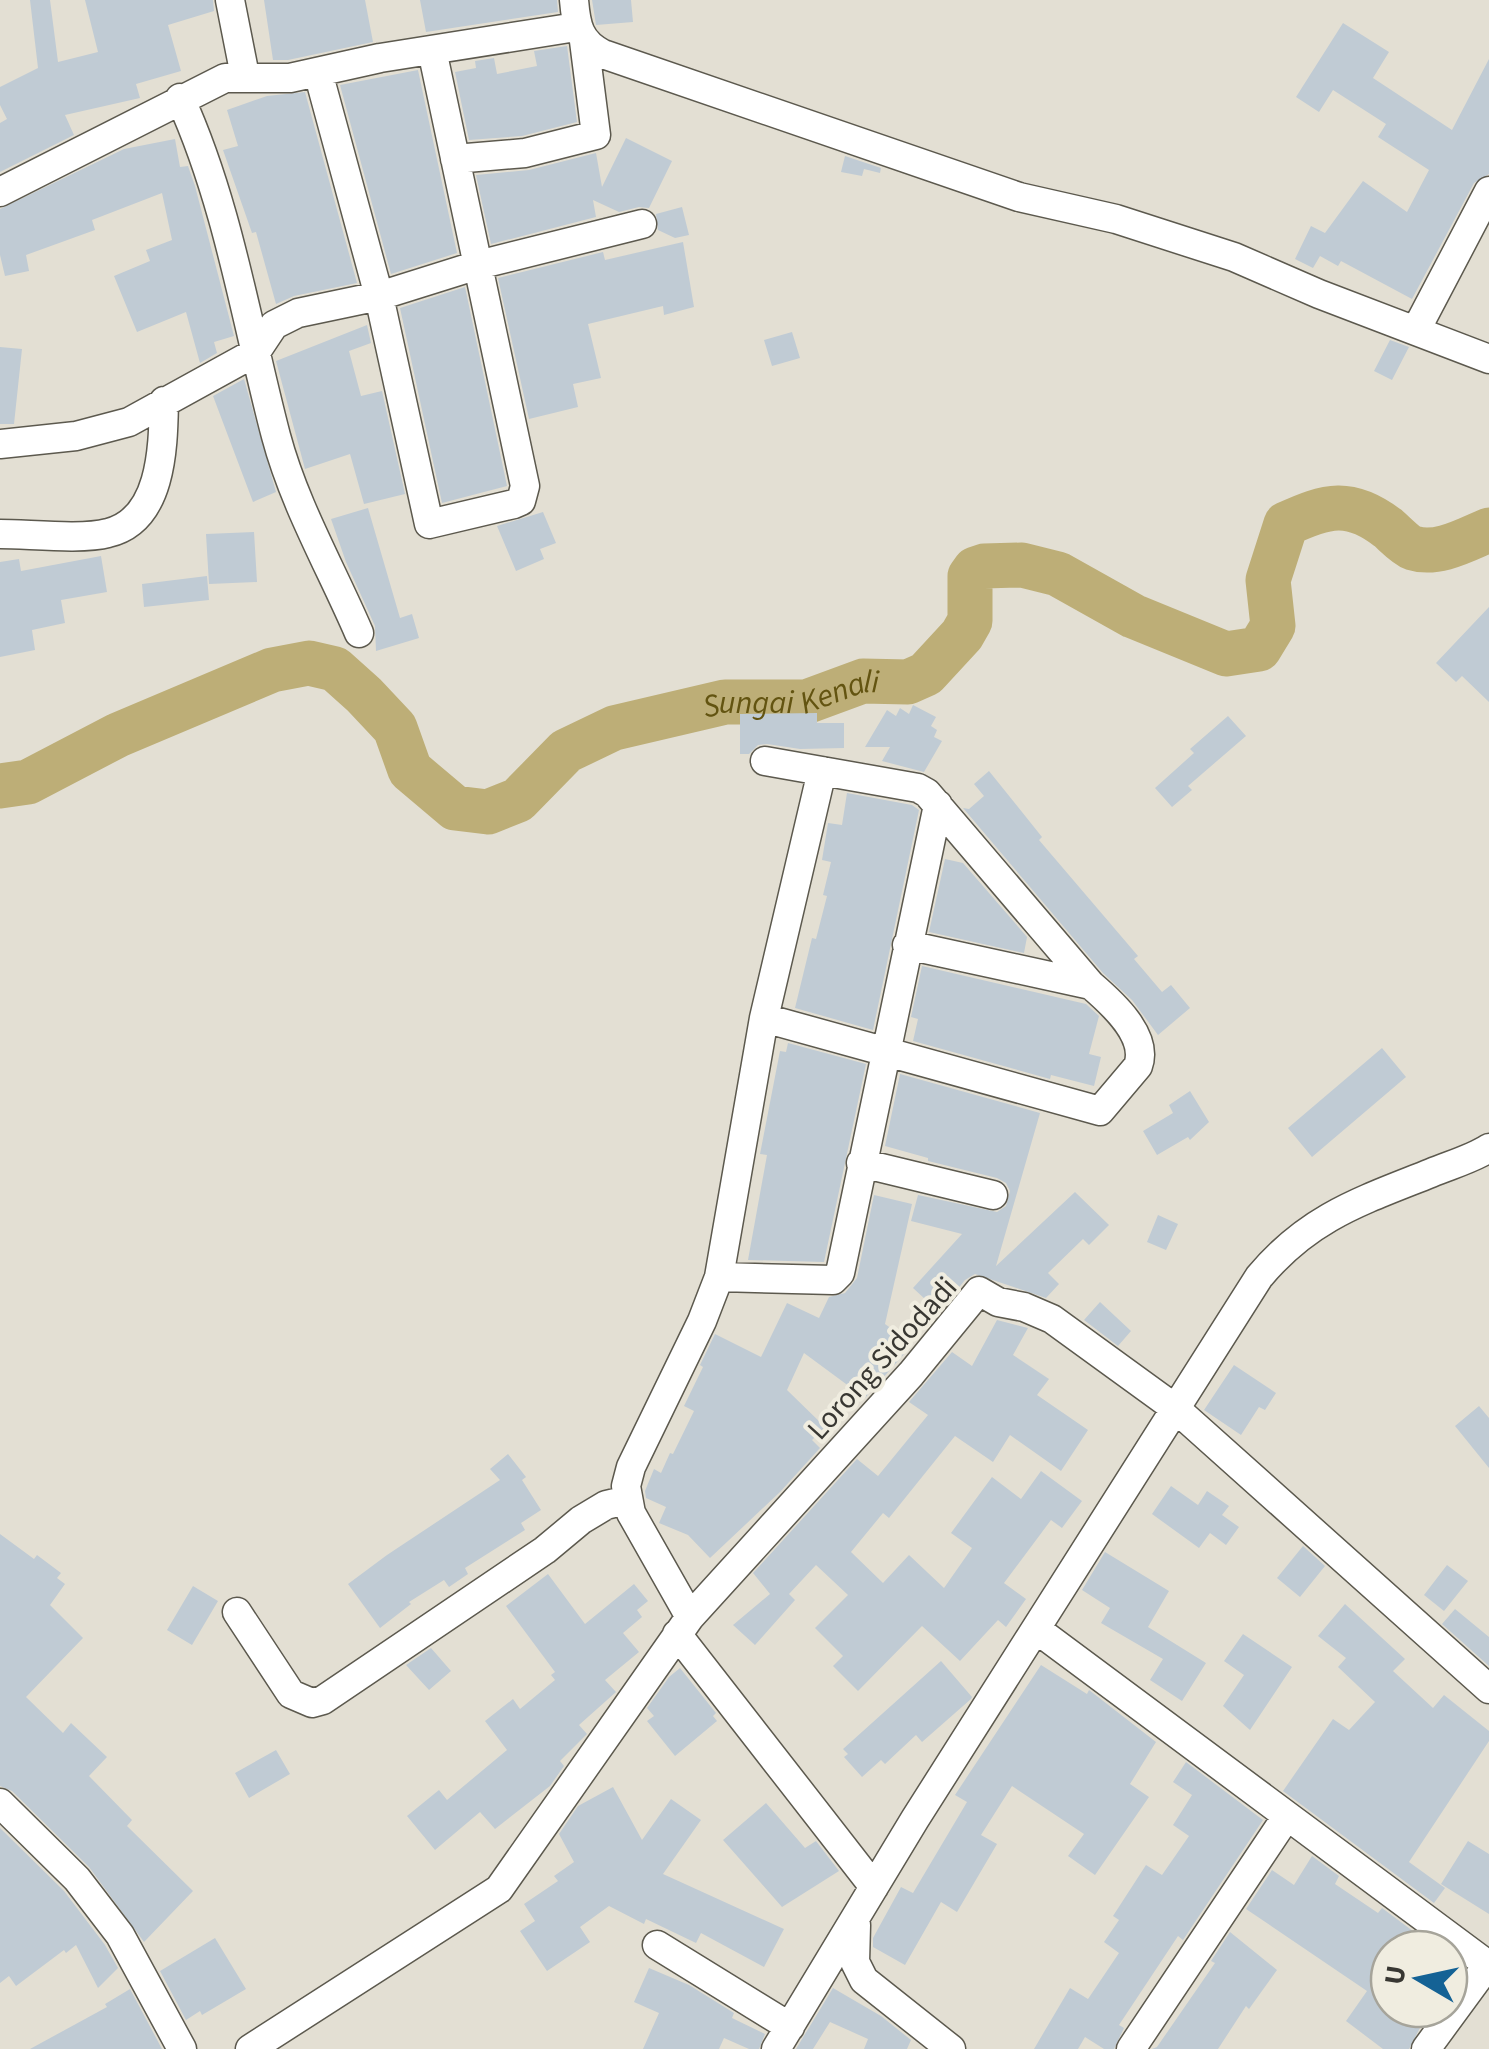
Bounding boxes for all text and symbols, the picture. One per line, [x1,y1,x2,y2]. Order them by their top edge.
water label: Sungai Kenali [698,659,880,731]
street label: Lorong Sidodadi [797,1267,967,1449]
north arrow [1369,1929,1469,2029]
text: U [1374,1963,1417,1988]

